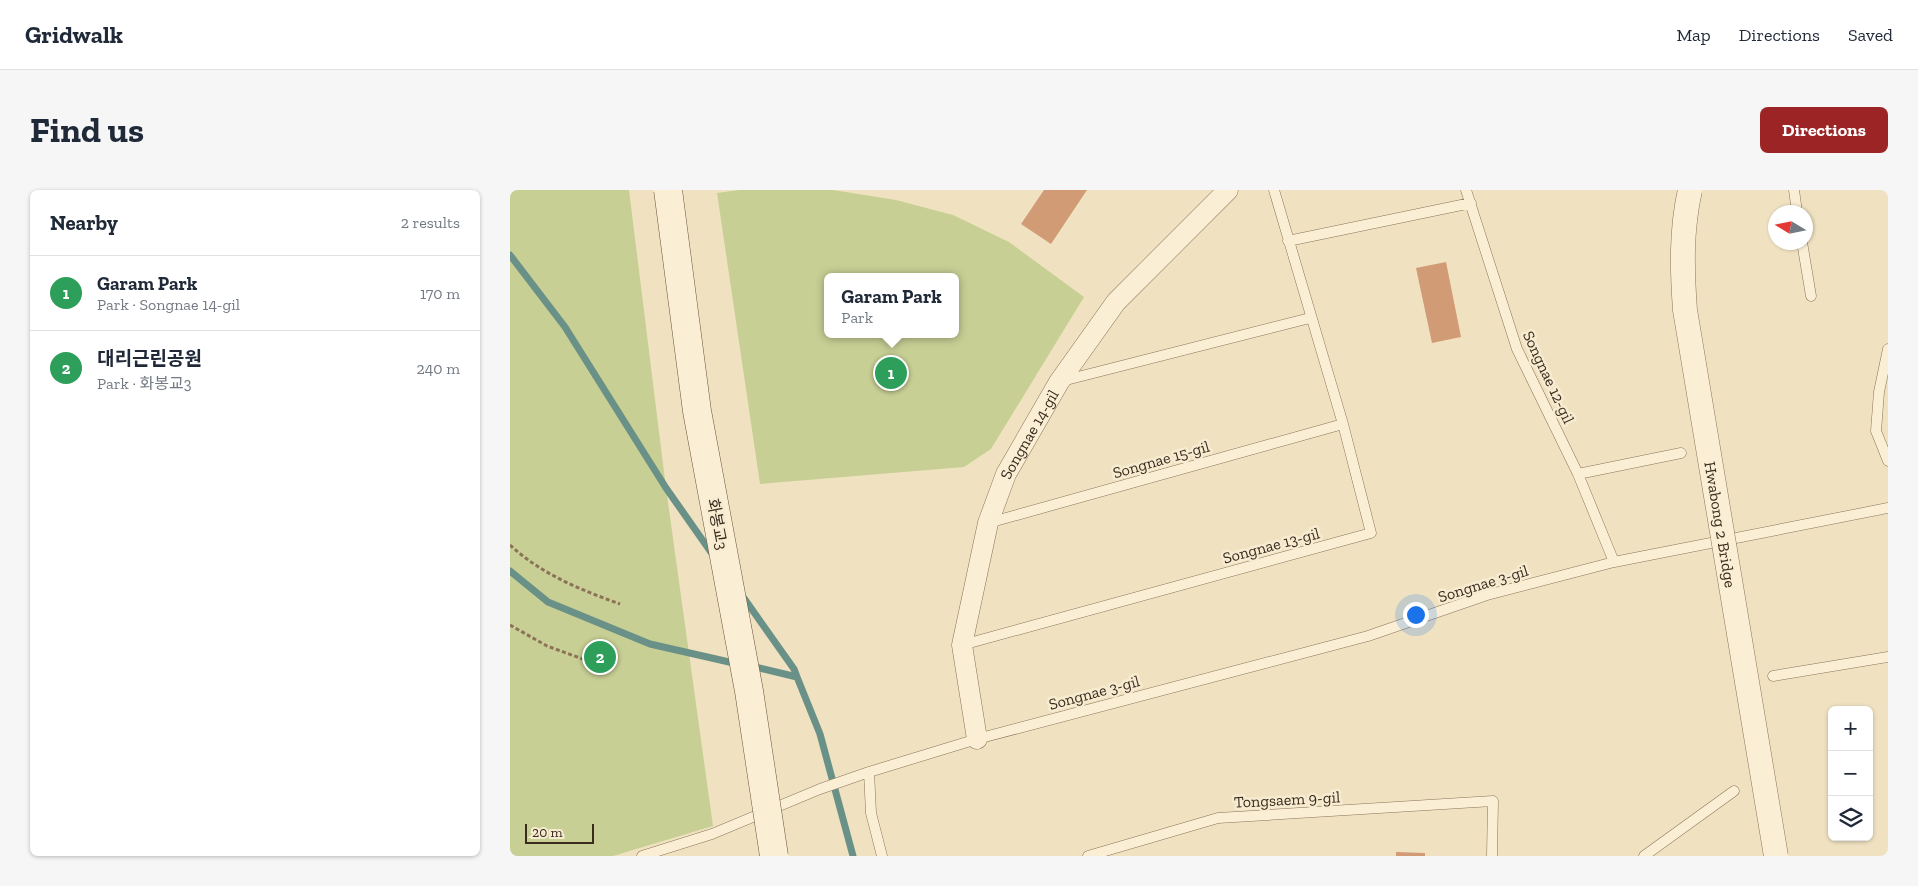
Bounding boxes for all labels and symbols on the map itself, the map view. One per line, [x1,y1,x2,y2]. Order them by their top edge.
north arrow [1768,205,1813,250]
street label: Songnae 12-gil [1519,328,1578,427]
pin: 1 [875,354,907,392]
street label: Songnae 14-gil [996,386,1063,482]
street label: Songnae 15-gil [1110,437,1212,482]
street label: Hwabong 2 Bridge [1700,460,1740,589]
street label: 화봉교3 [703,497,732,552]
street label: Songnae 13-gil [1221,523,1322,568]
street label: Songnae 3-gil [1436,561,1531,606]
your location [1403,602,1429,628]
pin: 2 [584,638,616,676]
street label: Songnae 3-gil [1047,671,1142,714]
street label: Tongsaem 9-gil [1233,787,1341,812]
scale bar [525,821,594,844]

